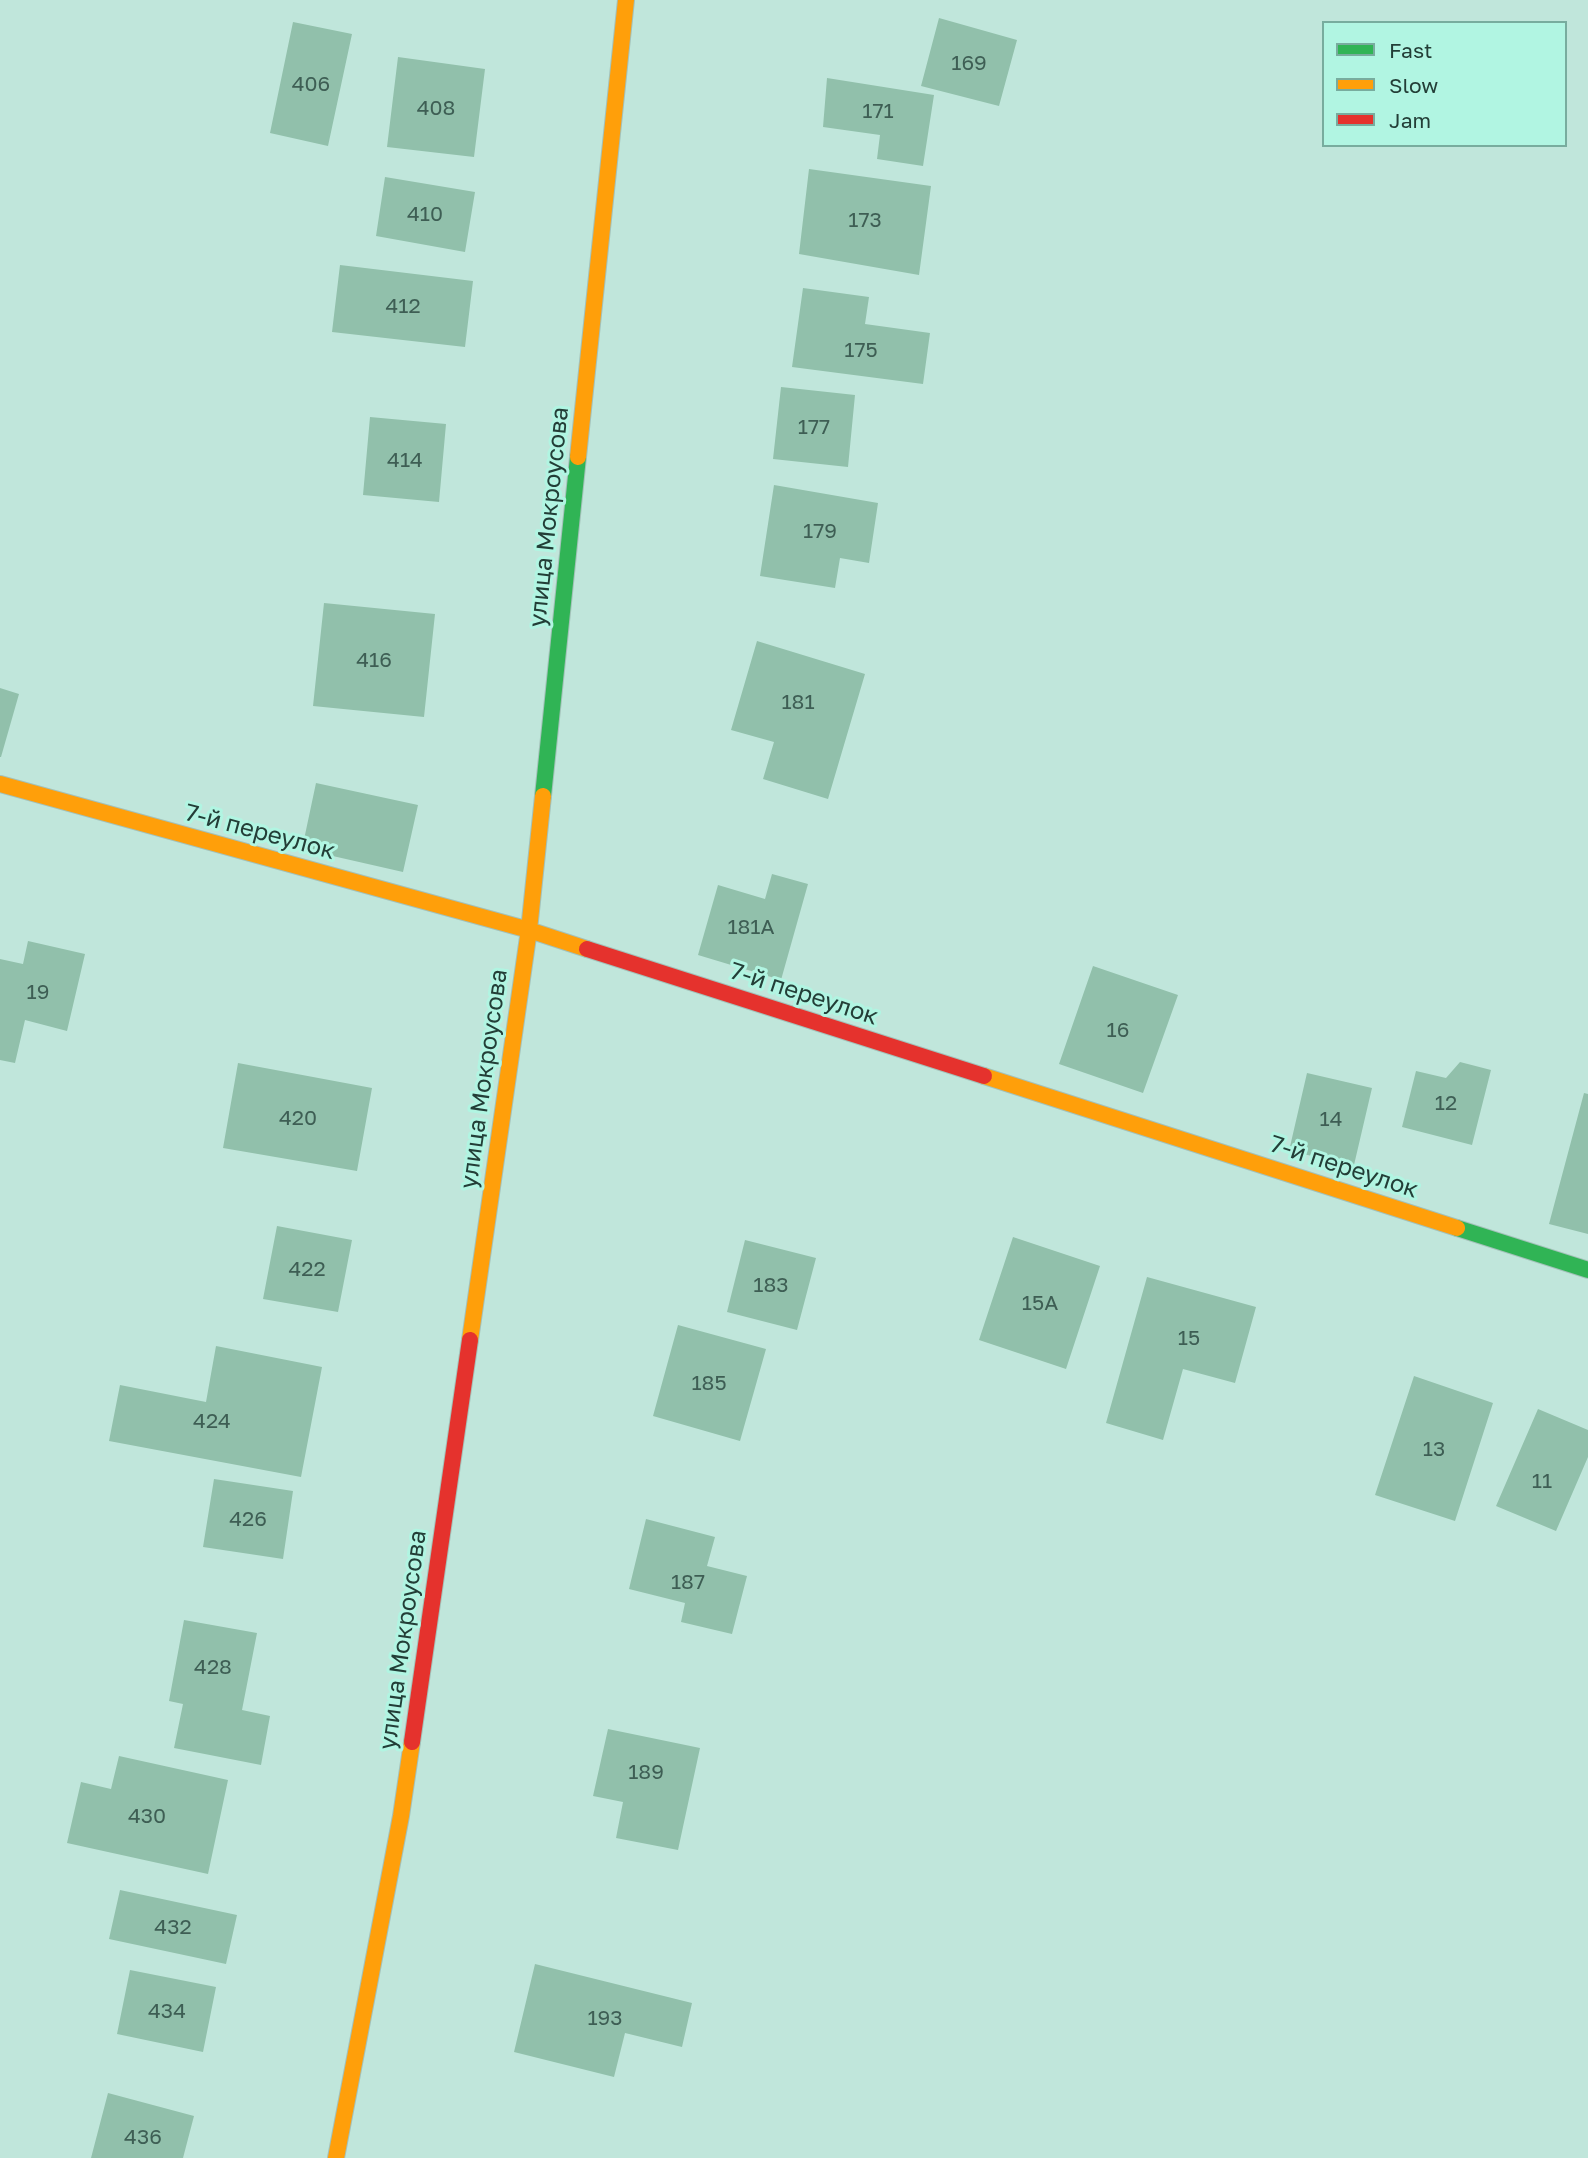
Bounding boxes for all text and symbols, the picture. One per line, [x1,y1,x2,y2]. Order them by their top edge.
legend [1322,21,1567,147]
text: Fast [1389,37,1432,63]
house number: 169 [951,50,987,76]
house number: 406 [292,71,330,97]
text: Slow [1389,72,1438,98]
house number: 408 [417,95,455,121]
house number: 171 [862,98,894,124]
text: Jam [1389,107,1431,133]
house number: 410 [407,201,443,227]
house number: 173 [848,207,882,233]
house number: 412 [385,293,421,319]
house number: 175 [844,337,878,363]
street label: улица Мокроусова [523,405,575,629]
house number: 177 [798,414,830,440]
house number: 414 [387,447,423,473]
house number: 179 [803,518,837,544]
house number: 416 [356,647,392,673]
house number: 181 [781,689,815,715]
street label: 7-й переулок [182,798,338,866]
house number: 181А [727,914,775,940]
street label: 7-й переулок [726,956,882,1032]
street label: улица Мокроусова [454,967,514,1191]
house number: 19 [27,979,49,1005]
house number: 16 [1107,1017,1129,1043]
house number: 12 [1435,1090,1457,1116]
house number: 420 [279,1105,317,1131]
house number: 14 [1320,1106,1342,1132]
street label: 7-й переулок [1266,1129,1422,1205]
house number: 422 [288,1256,326,1282]
house number: 183 [753,1272,789,1298]
house number: 15А [1022,1290,1058,1316]
house number: 15 [1178,1325,1200,1351]
house number: 185 [691,1370,727,1396]
house number: 424 [193,1408,231,1434]
house number: 13 [1423,1436,1445,1462]
house number: 11 [1532,1468,1552,1494]
house number: 426 [229,1506,267,1532]
street label: улица Мокроусова [373,1528,433,1752]
house number: 187 [671,1569,705,1595]
house number: 428 [194,1654,232,1680]
house number: 189 [628,1759,664,1785]
house number: 430 [128,1803,166,1829]
house number: 432 [154,1914,192,1940]
house number: 434 [148,1998,186,2024]
house number: 193 [587,2005,623,2031]
house number: 436 [124,2124,162,2150]

